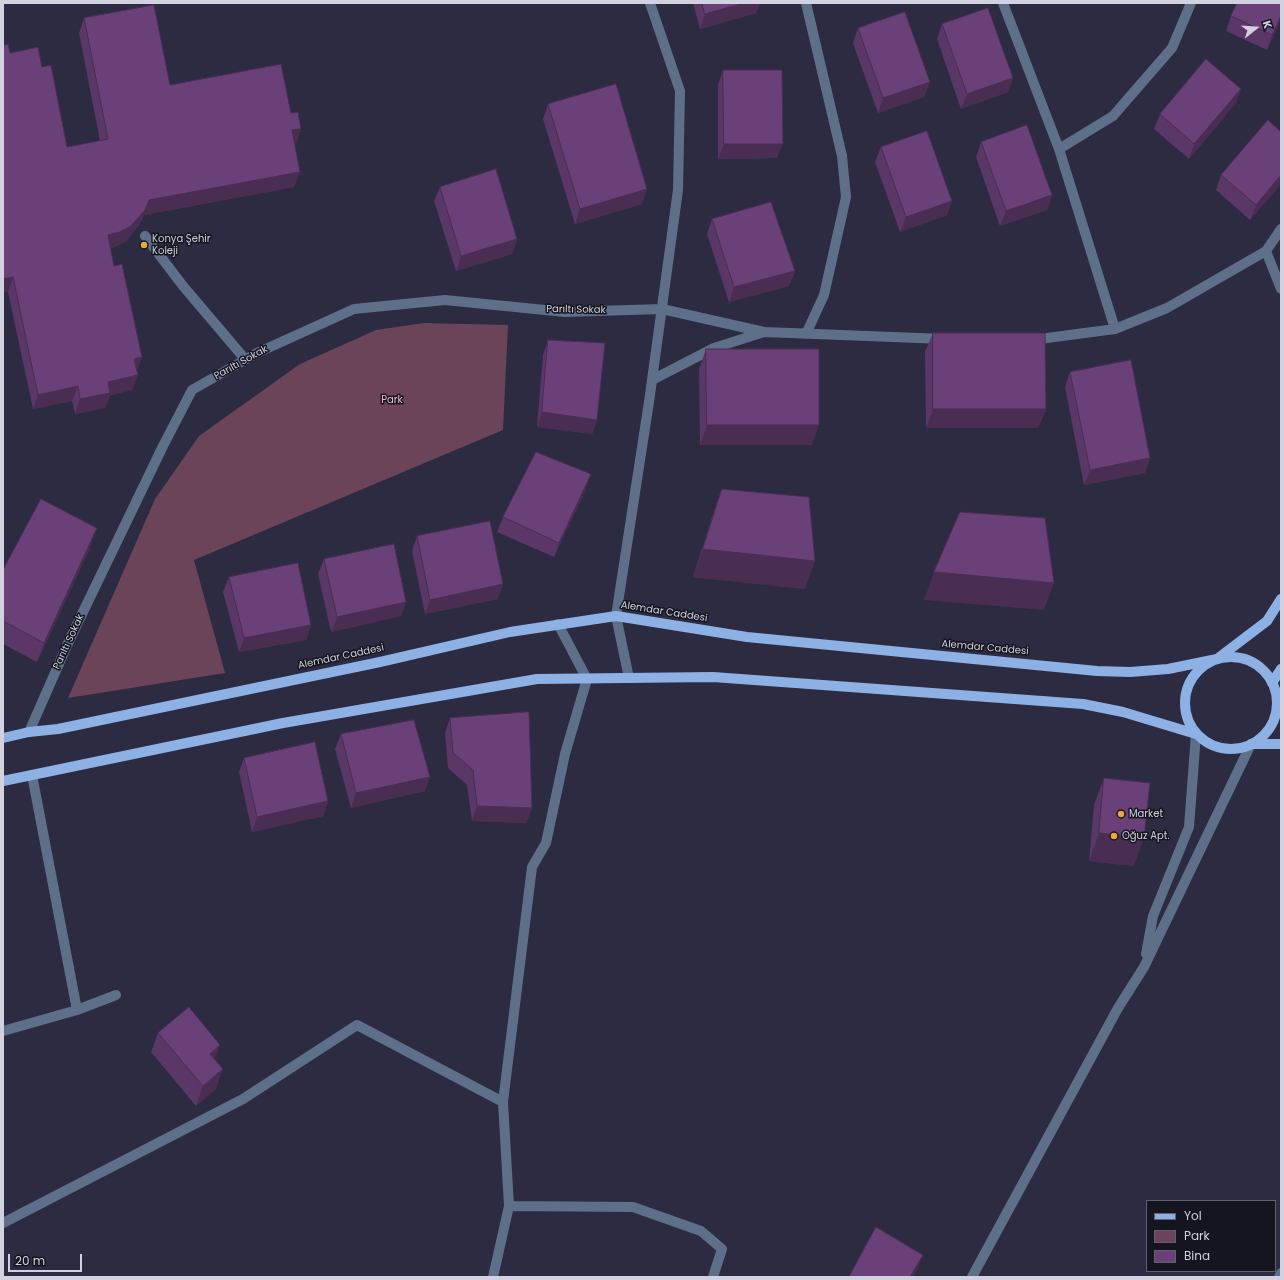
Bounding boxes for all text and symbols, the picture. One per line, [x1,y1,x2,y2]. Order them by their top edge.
north arrow [1236,8,1276,48]
text: K [1259,18,1276,30]
place label: Konya Şehir Koleji [152,233,211,256]
marker: Konya Şehir Koleji [139,240,149,250]
street label: Parıltı Sokak [546,303,606,317]
street label: Parıltı Sokak [212,343,270,383]
park label: Park [381,394,403,406]
street label: Alemdar Caddesi [620,599,708,625]
street label: Parıltı Sokak [51,613,87,671]
street label: Alemdar Caddesi [941,638,1029,658]
street label: Alemdar Caddesi [297,642,385,672]
place label: Market [1129,808,1163,820]
marker: Market [1116,809,1126,819]
place label: Oğuz Apt. [1122,830,1169,842]
marker: Oğuz Apt. [1109,831,1119,841]
legend [1146,1200,1276,1272]
text: Yol [1184,1207,1202,1224]
text: Park [1184,1227,1210,1244]
scale bar [10,1246,84,1272]
text: Bina [1184,1247,1210,1264]
text: 20 m [15,1252,45,1269]

